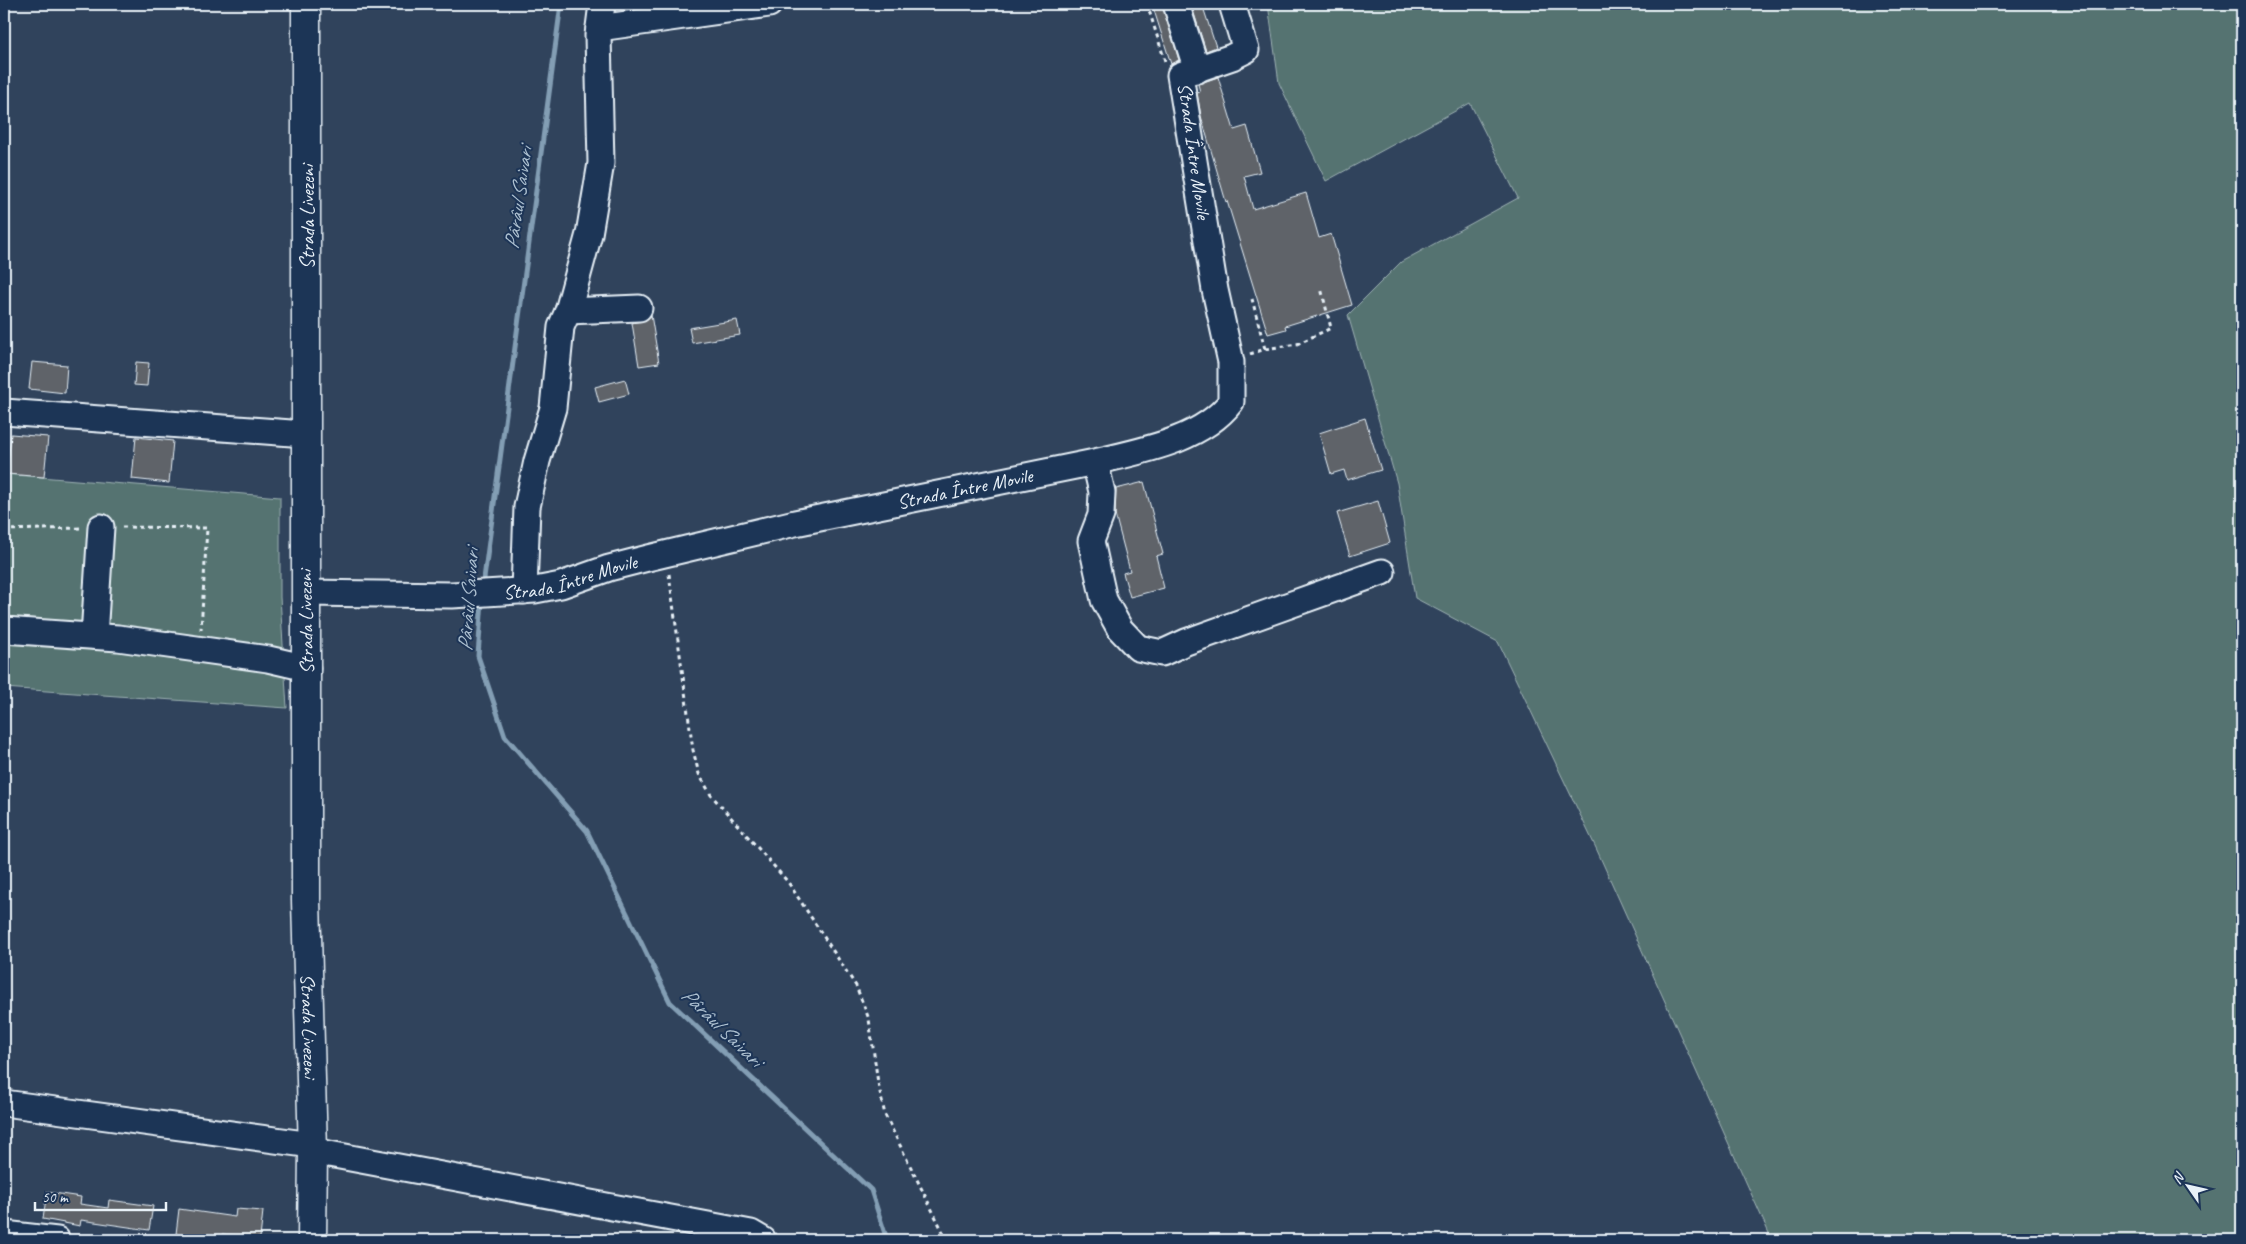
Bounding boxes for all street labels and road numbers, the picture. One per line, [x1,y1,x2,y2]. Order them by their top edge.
street label: Strada Între Movile [1172,81,1216,222]
street label: Strada Livezeni [295,163,320,269]
street label: Strada Între Movile [895,462,1036,514]
street label: Strada Între Movile [502,549,641,604]
street label: Strada Livezeni [293,567,319,674]
street label: Strada Livezeni [296,973,324,1081]

